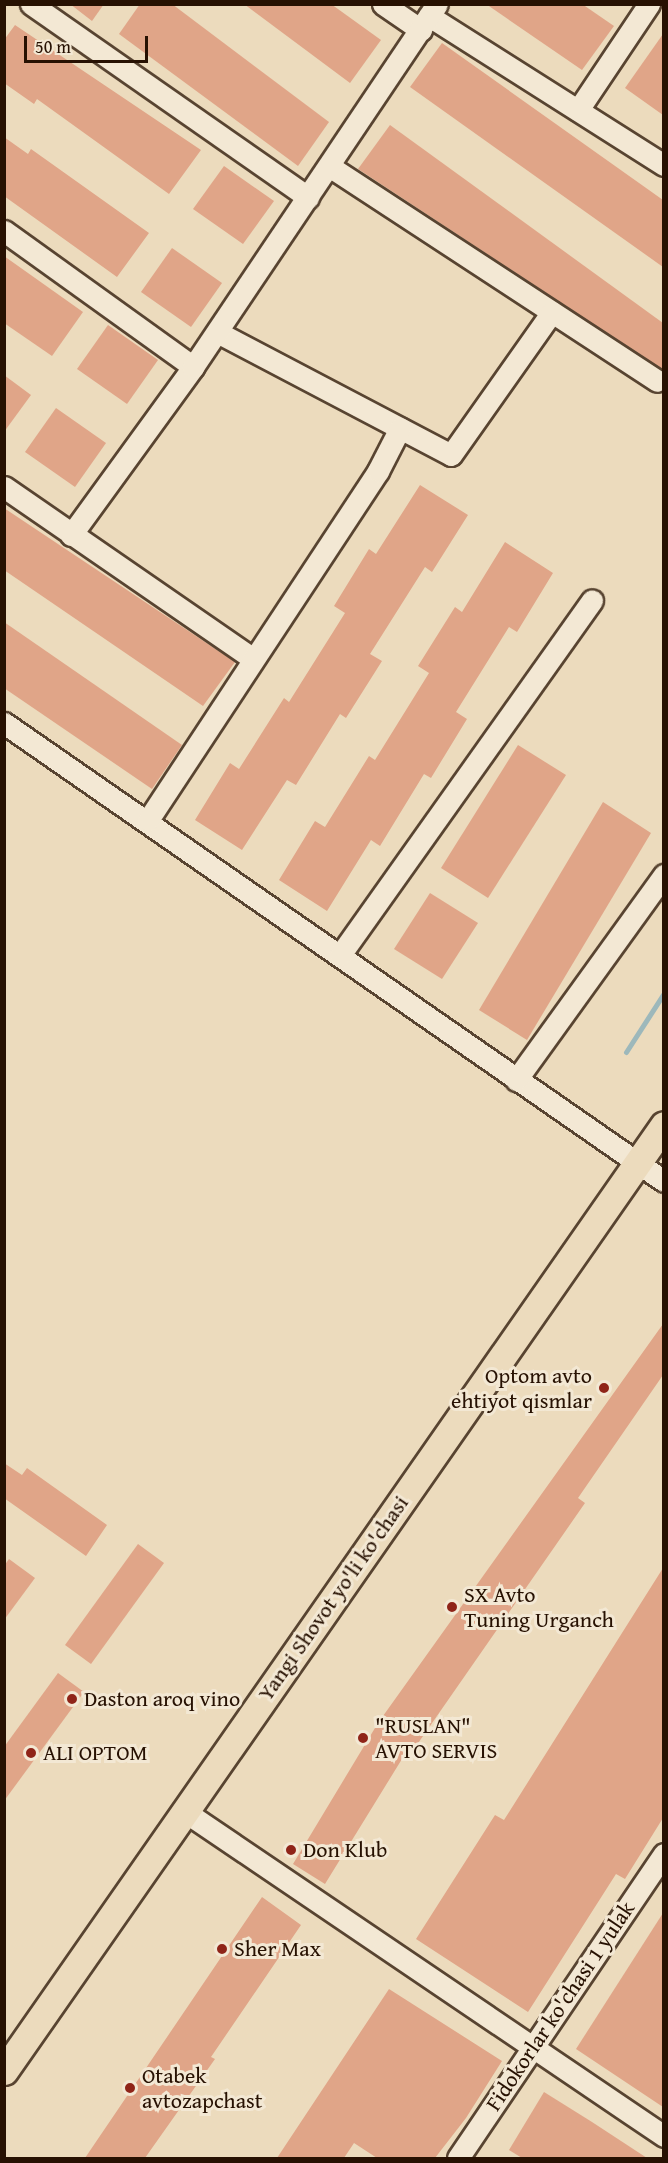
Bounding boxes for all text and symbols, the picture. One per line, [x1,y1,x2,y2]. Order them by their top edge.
scale bar [27,24,152,62]
text: 50 m [35,33,71,60]
place label: Optom avto ehtiyot qismlar [451,1362,592,1414]
marker: Optom avto ehtiyot qismlar [597,1381,611,1395]
street label: Yangi Shovot yo'li ko'chasi [252,1490,414,1706]
place label: SX Avto Tuning Urganch [464,1581,614,1633]
marker: SX Avto Tuning Urganch [445,1600,459,1614]
place label: Daston aroq vino [84,1686,240,1712]
marker: Daston aroq vino [65,1692,79,1706]
place label: "RUSLAN" AVTO SERVIS [375,1712,497,1764]
marker: "RUSLAN" AVTO SERVIS [356,1731,370,1745]
place label: ALI OPTOM [43,1740,148,1766]
marker: ALI OPTOM [24,1746,38,1760]
place label: Don Klub [303,1837,387,1863]
marker: Don Klub [284,1843,298,1857]
street label: Fidokorlar ko'chasi 1 yulak [480,1896,640,2116]
place label: Sher Max [234,1936,321,1962]
marker: Sher Max [215,1942,229,1956]
place label: Otabek avtozapchast [142,2062,263,2114]
marker: Otabek avtozapchast [123,2081,137,2095]

